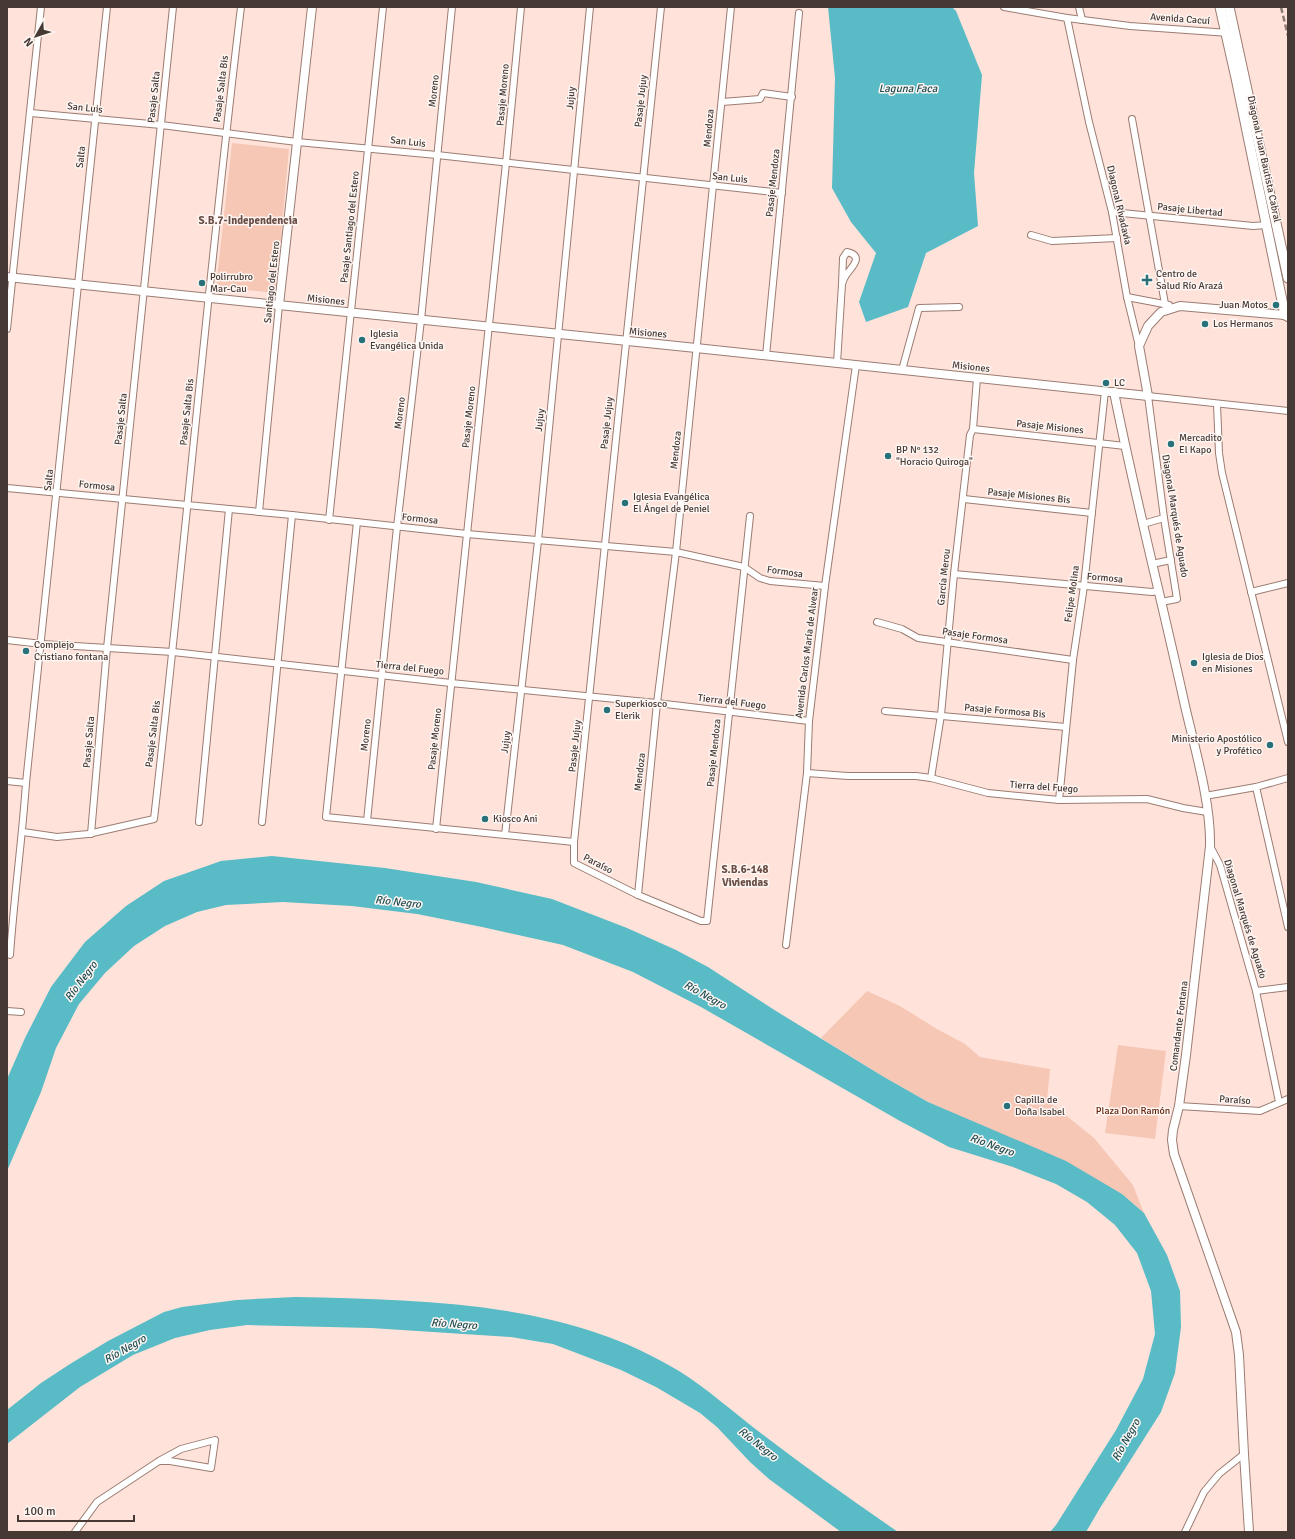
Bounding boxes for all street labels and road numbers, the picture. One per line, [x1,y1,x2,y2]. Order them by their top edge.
street label: Avenida Cacuí [1150,11,1211,27]
street label: Pasaje Salta Bis [211,54,231,123]
street label: Pasaje Moreno [494,63,512,127]
street label: Pasaje Salta [145,71,163,123]
street label: Moreno [426,74,442,108]
street label: Pasaje Jujuy [632,74,650,128]
street label: Jujuy [564,86,578,110]
street label: Diagonal Juan Bautista Cabral [1245,95,1283,223]
street label: San Luis [67,100,104,116]
street label: Mendoza [701,108,717,148]
street label: San Luis [390,134,427,150]
street label: Salta [74,145,88,169]
street label: Pasaje Mendoza [763,148,783,218]
street label: Diagonal Rivadavia [1104,164,1134,246]
street label: Pasaje Santiago del Estero [338,170,362,284]
street label: San Luis [712,170,749,186]
street label: Pasaje Libertad [1157,201,1223,219]
street label: Santiago del Estero [262,240,282,324]
street label: Misiones [307,292,346,308]
street label: Misiones [629,325,668,341]
street label: Misiones [952,359,991,375]
street label: Pasaje Salta Bis [178,377,197,446]
street label: Pasaje Moreno [460,385,478,449]
street label: Pasaje Salta [112,393,130,445]
street label: Moreno [392,396,408,430]
street label: Pasaje Jujuy [598,396,616,450]
street label: Jujuy [533,408,547,432]
street label: Pasaje Misiones [1016,417,1085,437]
street label: Mendoza [668,430,684,470]
street label: Diagonal Marqués de Aguado [1159,454,1191,578]
street label: Salta [42,468,56,492]
street label: Formosa [78,478,116,494]
street label: Pasaje Misiones Bis [987,486,1072,506]
street label: Formosa [401,511,439,527]
street label: García Merou [935,548,953,606]
street label: Formosa [766,564,804,580]
street label: Felipe Molina [1062,565,1082,623]
street label: Formosa [1086,570,1124,586]
street label: Avenida Carlos María de Alvear [793,586,821,719]
street label: Pasaje Formosa [941,625,1009,647]
street label: Tierra del Fuego [375,658,445,678]
street label: Tierra del Fuego [697,692,767,712]
street label: Pasaje Salta Bis [143,699,163,768]
street label: Pasaje Formosa Bis [964,701,1047,721]
street label: Pasaje Moreno [426,707,444,771]
street label: Pasaje Salta [81,716,97,768]
street label: Moreno [358,718,374,752]
street label: Pasaje Mendoza [704,718,724,788]
street label: Pasaje Jujuy [566,719,584,773]
street label: Jujuy [499,730,513,754]
street label: Mendoza [632,752,648,792]
street label: Tierra del Fuego [1009,779,1079,795]
street label: Paraíso [581,852,615,876]
street label: Diagonal Marqués de Aguado [1221,858,1269,980]
street label: Comandante Fontana [1168,980,1190,1072]
street label: Paraíso [1219,1093,1251,1107]

